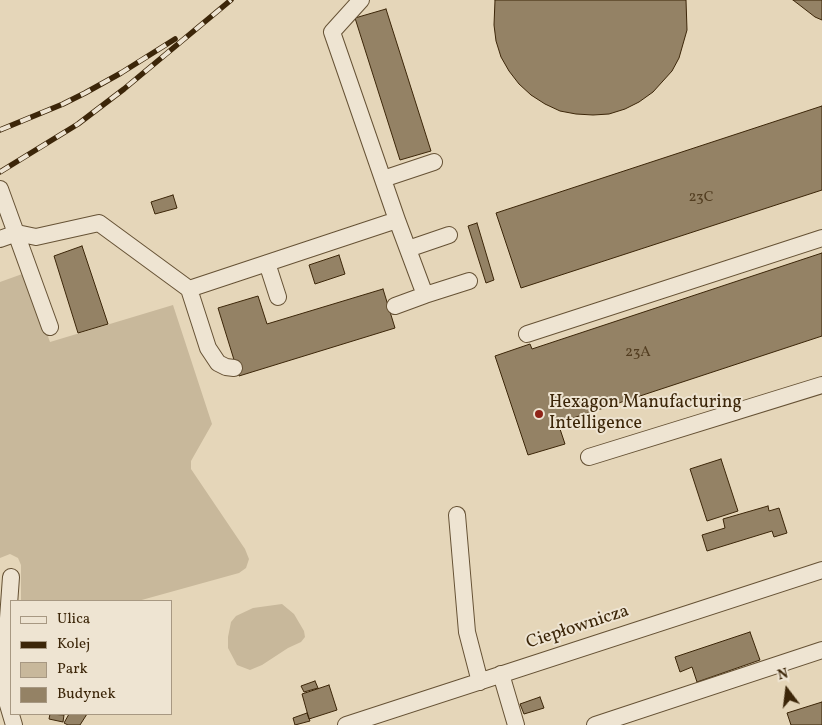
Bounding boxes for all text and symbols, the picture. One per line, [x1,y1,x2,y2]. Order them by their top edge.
house number: 23C [688,189,714,207]
house number: 23A [625,344,651,362]
place label: Hexagon Manufacturing Intelligence [549,393,742,436]
marker: Hexagon Manufacturing Intelligence [533,408,545,420]
legend [10,600,172,715]
street label: Ciepłownicza [524,601,632,655]
text: Ulica [57,609,90,630]
text: Kolej [57,634,90,655]
text: Park [57,659,88,680]
north arrow [762,665,812,715]
text: N [776,665,790,686]
text: Budynek [57,684,116,705]

